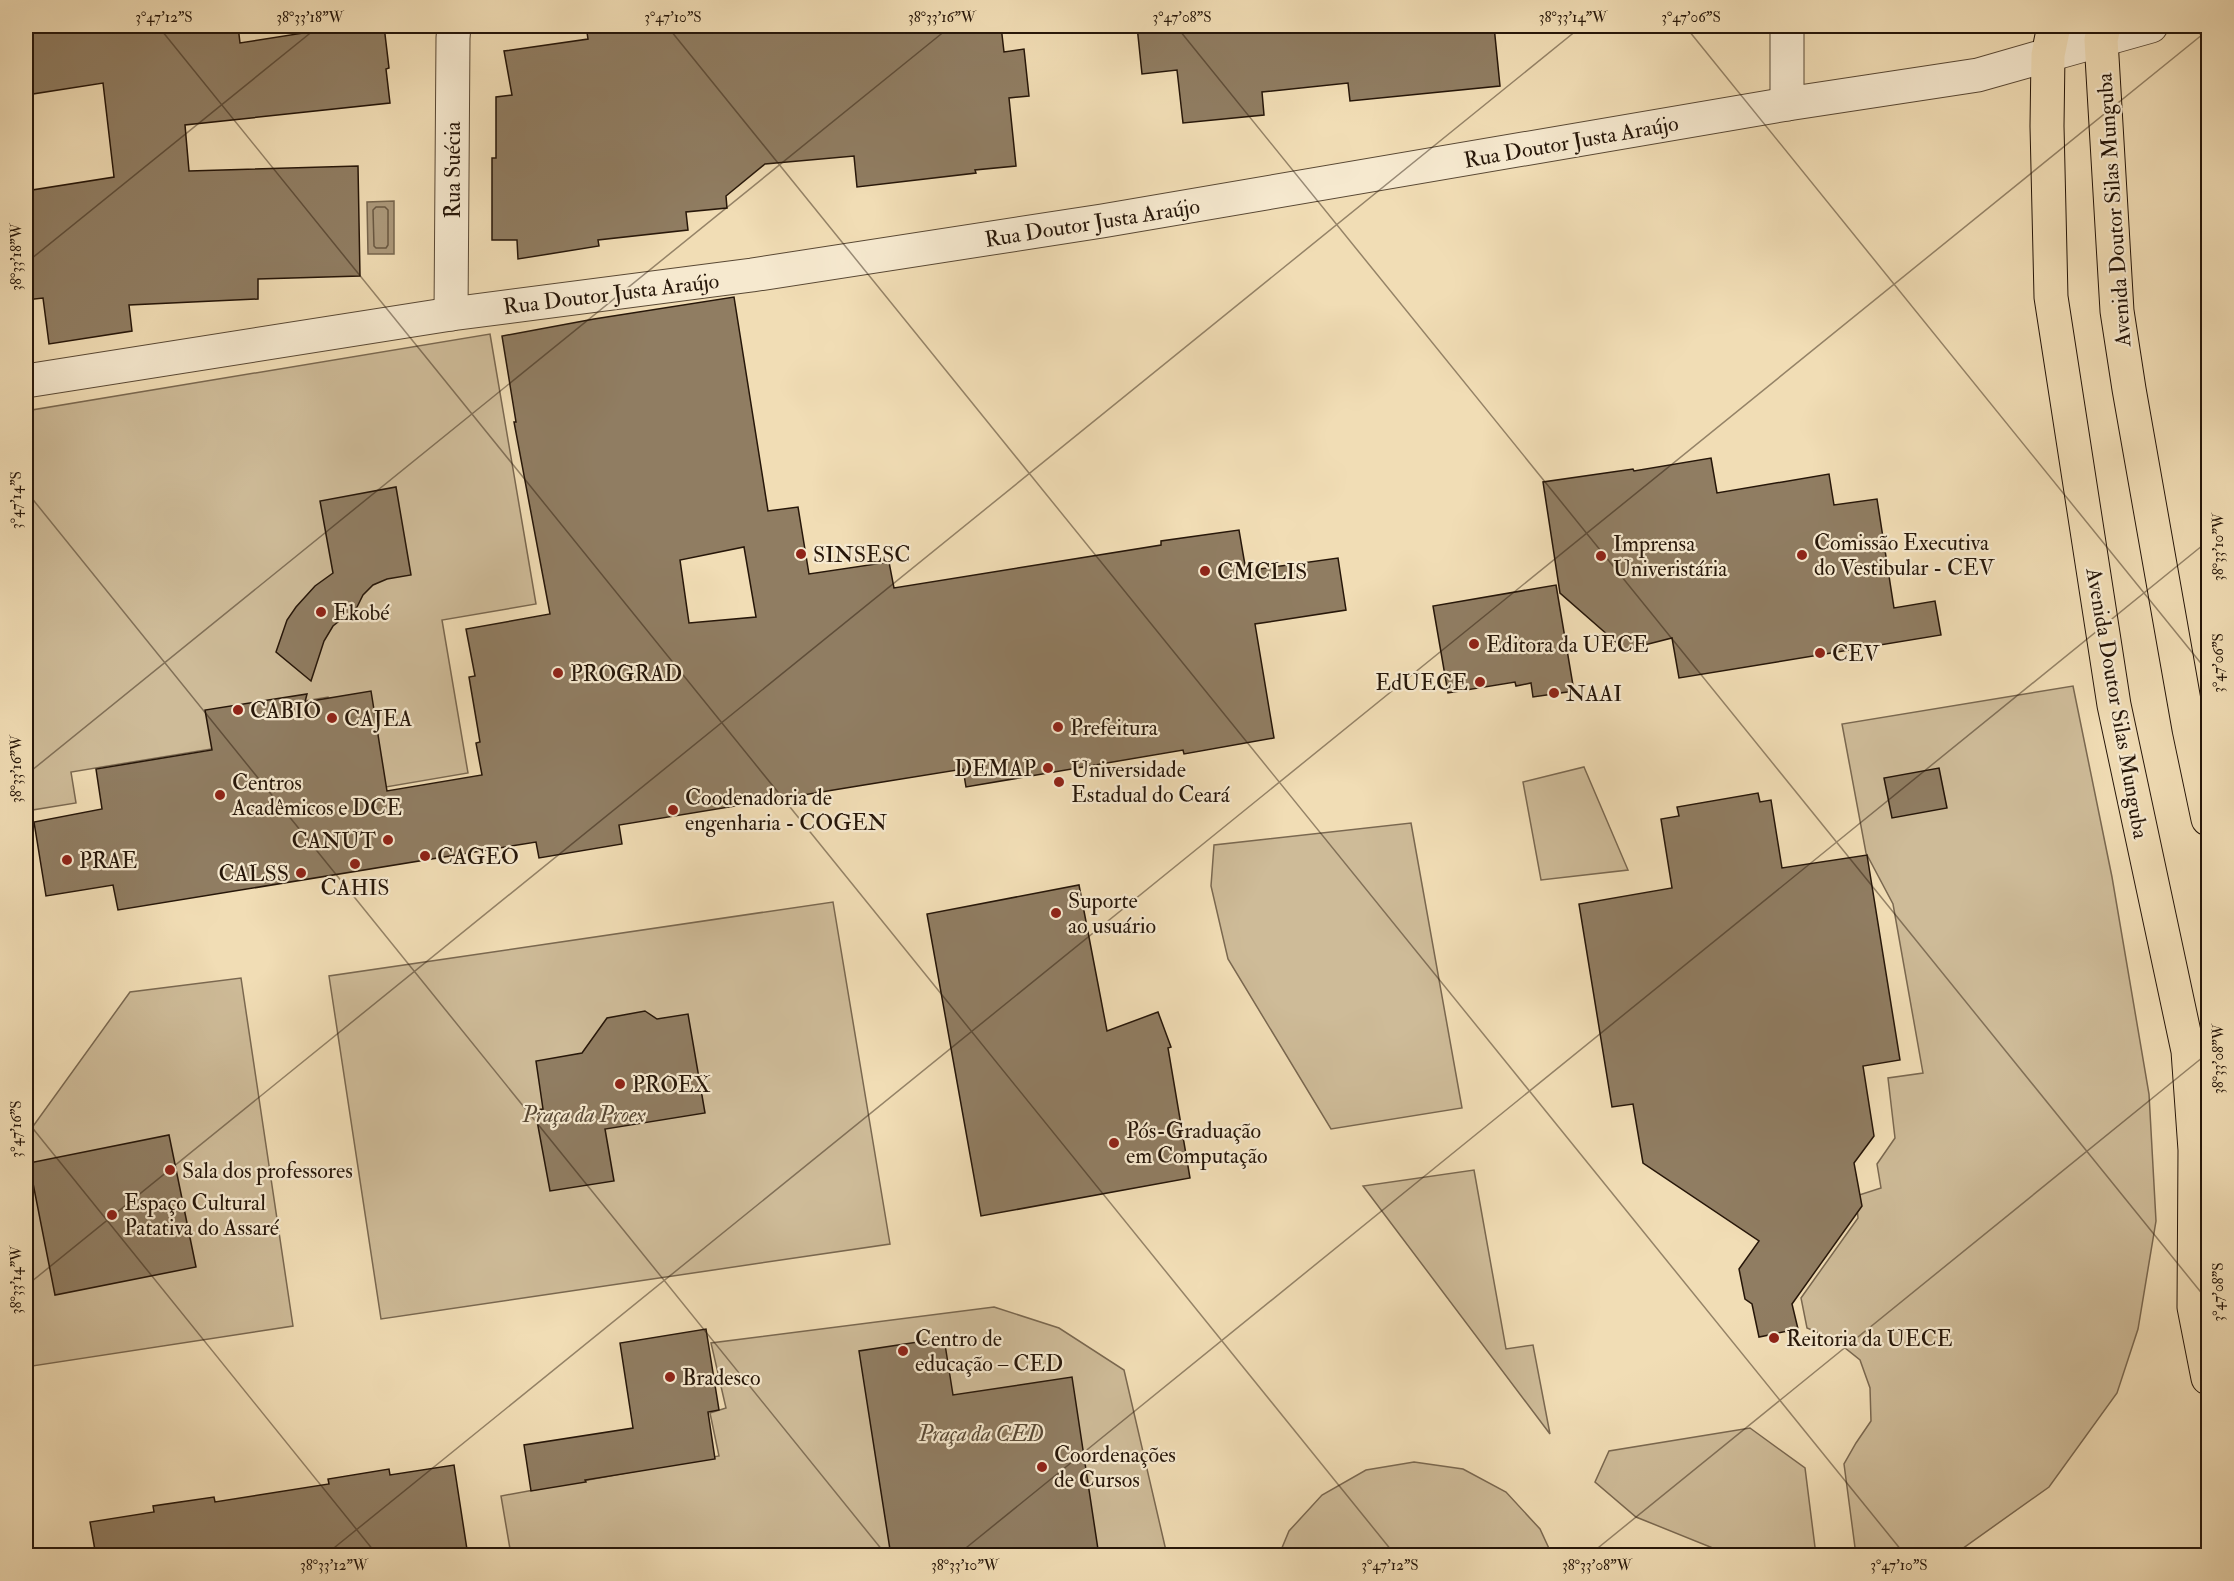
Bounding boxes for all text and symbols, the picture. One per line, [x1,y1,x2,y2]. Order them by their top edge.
text: 3°47'12"S [135,8,193,27]
text: 38°33'18"W [276,8,345,27]
text: 3°47'10"S [644,8,702,27]
text: 38°33'16"W [908,8,977,27]
text: 3°47'08"S [1152,8,1212,27]
text: 38°33'14"W [1539,8,1608,27]
text: 3°47'06"S [1661,8,1721,27]
street label: Avenida Doutor Silas Munguba [2090,71,2138,349]
street label: Rua Doutor Justa Araújo [1462,109,1681,175]
street label: Rua Suécia [439,121,467,219]
street label: Rua Doutor Justa Araújo [983,192,1202,254]
text: 38°33'18"W [7,222,26,291]
street label: Rua Doutor Justa Araújo [502,267,721,321]
text: 3°47'14"S [7,471,26,529]
text: 38°33'10"W [2209,512,2228,581]
place label: Comissão Executiva do Vestibular - CEV [1814,529,1996,582]
place label: Imprensa Univeristária [1613,530,1728,583]
place label: SINSESC [813,541,910,569]
marker: SINSESC [794,547,808,561]
marker: Comissão Executiva do Vestibular - CEV [1795,548,1809,562]
marker: Imprensa Univeristária [1594,549,1608,563]
place label: CMCLIS [1217,558,1307,586]
marker: CMCLIS [1198,564,1212,578]
street label: Avenida Doutor Silas Munguba [2079,565,2155,842]
place label: Ekobé [333,599,390,627]
marker: Ekobé [314,605,328,619]
place label: Editora da UECE [1486,631,1649,659]
text: 3°47'06"S [2209,633,2228,693]
marker: Editora da UECE [1467,637,1481,651]
place label: CEV [1832,640,1881,668]
marker: CEV [1813,646,1827,660]
place label: PROGRAD [570,660,682,688]
marker: PROGRAD [551,666,565,680]
place label: EdUECE [1375,669,1468,697]
marker: EdUECE [1473,675,1487,689]
place label: NAAI [1566,680,1622,708]
marker: NAAI [1547,686,1561,700]
place label: CABIO [250,697,321,725]
marker: CABIO [231,703,245,717]
place label: CAJEA [344,705,412,733]
marker: CAJEA [325,711,339,725]
place label: Prefeitura [1070,714,1159,742]
marker: Prefeitura [1051,720,1065,734]
text: 38°33'16"W [7,734,26,803]
place label: DEMAP [954,755,1036,783]
place label: Universidade Estadual do Ceará [1071,756,1231,809]
marker: DEMAP [1041,761,1055,775]
place label: Centros Acadêmicos e DCE [231,769,402,822]
marker: Universidade Estadual do Ceará [1052,775,1066,789]
place label: Coodenadoria de engenharia - COGEN [685,784,887,837]
marker: Centros Acadêmicos e DCE [213,788,227,802]
marker: Coodenadoria de engenharia - COGEN [666,803,680,817]
place label: CANUT [291,827,377,855]
marker: CANUT [381,833,395,847]
place label: CAGEO [437,843,519,871]
place label: PRAE [79,847,138,875]
marker: CAGEO [418,849,432,863]
marker: PRAE [60,853,74,867]
marker: CAHIS [348,857,362,871]
place label: CALSS [218,860,289,888]
marker: CALSS [294,866,308,880]
place label: CAHIS [320,874,390,902]
place label: Suporte ao usuário [1068,887,1156,940]
marker: Suporte ao usuário [1049,906,1063,920]
text: 38°33'08"W [2209,1023,2228,1094]
place label: PROEX [632,1071,711,1099]
marker: PROEX [613,1077,627,1091]
text: 3°47'16"S [7,1100,26,1158]
park label: Praça da Proex [521,1101,646,1129]
place label: Pós-Graduação em Computação [1126,1117,1268,1171]
marker: Pós-Graduação em Computação [1107,1136,1121,1150]
place label: Sala dos professores [182,1157,353,1186]
marker: Sala dos professores [163,1163,177,1177]
place label: Espaço Cultural Patativa do Assaré [124,1189,280,1242]
marker: Espaço Cultural Patativa do Assaré [105,1208,119,1222]
text: 38°33'14"W [7,1245,26,1314]
text: 3°47'08"S [2209,1262,2228,1322]
place label: Centro de educação – CED [915,1325,1063,1378]
place label: Reitoria da UECE [1786,1325,1953,1353]
marker: Reitoria da UECE [1767,1331,1781,1345]
marker: Centro de educação – CED [896,1344,910,1358]
place label: Bradesco [682,1364,761,1392]
marker: Bradesco [663,1370,677,1384]
park label: Praça da CED [918,1420,1043,1448]
place label: Coordenações de Cursos [1054,1441,1176,1494]
marker: Coordenações de Cursos [1035,1460,1049,1474]
text: 38°33'12"W [300,1556,369,1575]
text: 38°33'10"W [931,1556,1000,1575]
text: 3°47'12"S [1361,1556,1419,1575]
text: 38°33'08"W [1562,1556,1633,1575]
text: 3°47'10"S [1870,1556,1928,1575]

